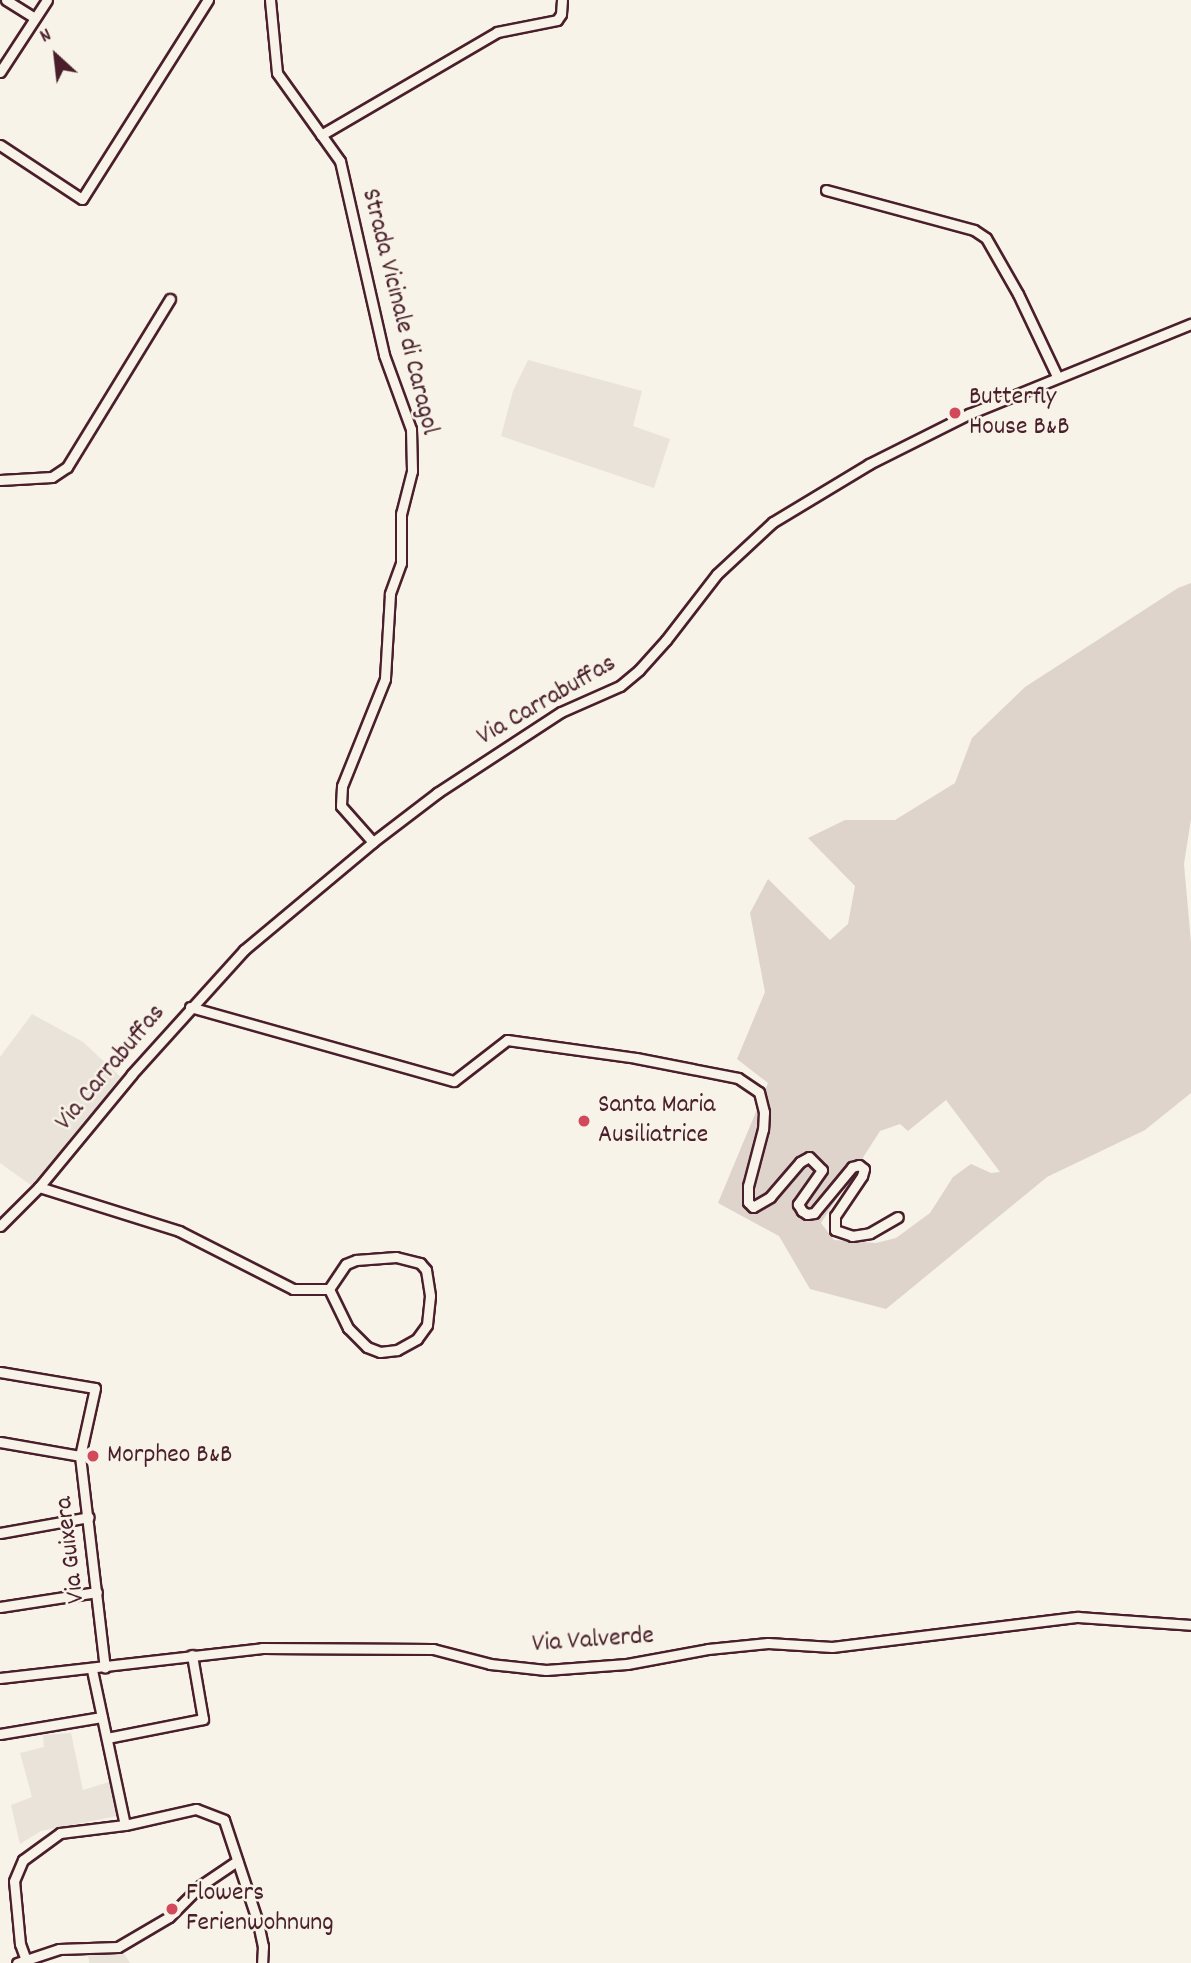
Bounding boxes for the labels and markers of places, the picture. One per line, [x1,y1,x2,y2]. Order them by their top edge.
place label: Butterfly House B&B [969,382,1070,444]
marker: Butterfly House B&B [947,405,963,421]
place label: Santa Maria Ausiliatrice [598,1090,715,1152]
marker: Santa Maria Ausiliatrice [576,1113,592,1129]
place label: Morpheo B&B [107,1440,232,1472]
marker: Morpheo B&B [85,1448,101,1464]
place label: Flowers Ferienwohnung [186,1878,334,1940]
marker: Flowers Ferienwohnung [164,1901,180,1917]

